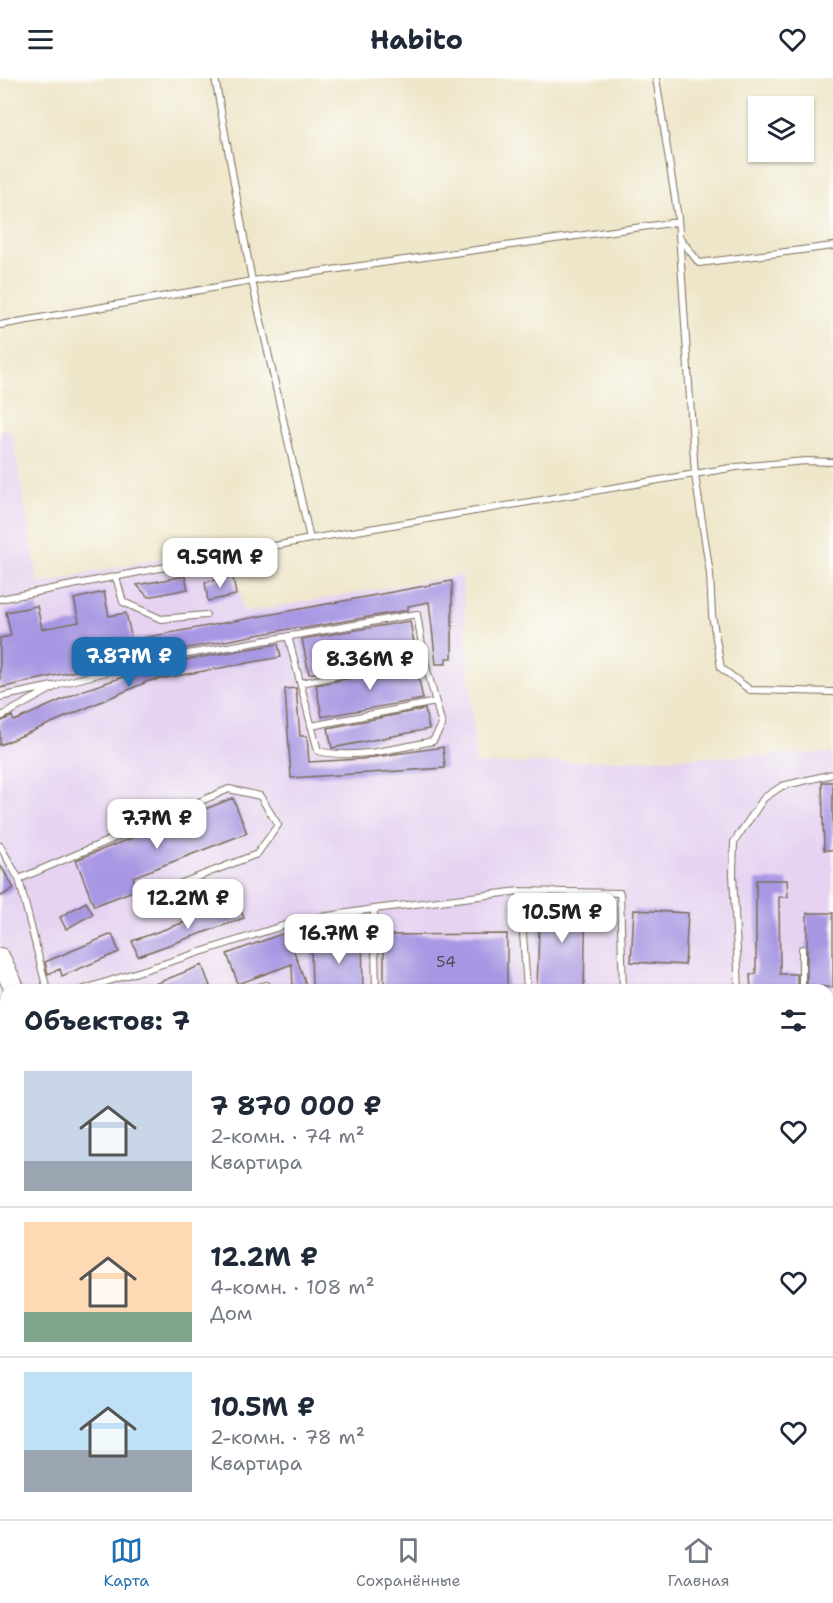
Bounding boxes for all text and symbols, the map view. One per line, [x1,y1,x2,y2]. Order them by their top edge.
text: Habito [370,21,463,58]
icon: menu [24,23,57,56]
icon: heart [776,23,809,56]
map controls [748,96,814,162]
button: layers [748,96,814,162]
pin: 9.59M ₽ [165,538,275,589]
text: 9.59M ₽ [177,544,263,570]
pin: 7.87M ₽ [74,637,184,688]
pin: 8.36M ₽ [315,640,425,691]
text: 7.87M ₽ [86,643,172,669]
text: 8.36M ₽ [326,646,414,672]
pin: 7.7M ₽ [108,799,206,850]
text: 7.7M ₽ [121,805,193,831]
pin: 12.2M ₽ [133,879,243,930]
text: 12.2M ₽ [146,885,230,911]
pin: 10.5M ₽ [507,893,617,944]
text: 10.5M ₽ [522,899,602,925]
pin: 16.7M ₽ [284,914,394,965]
text: 16.7M ₽ [298,920,380,946]
house number: 54 [436,952,456,972]
text: Объектов: 7 [24,1003,190,1038]
icon: filters [777,1004,810,1037]
text: 7 870 000 ₽ [210,1088,382,1123]
icon: home [72,1095,144,1167]
icon: heart [777,1115,810,1148]
text: 2-комн. · 74 m² [210,1123,365,1149]
text: Квартира [210,1149,302,1175]
text: 12.2M ₽ [210,1239,318,1274]
icon: home [72,1246,144,1318]
icon: heart [777,1266,810,1299]
text: 4-комн. · 108 m² [210,1274,375,1300]
text: Дом [210,1300,252,1326]
text: 10.5M ₽ [210,1389,315,1424]
icon: home [72,1396,144,1468]
icon: heart [777,1416,810,1449]
text: 2-комн. · 78 m² [210,1424,365,1450]
text: Квартира [210,1450,302,1476]
tab: Карта [103,1534,149,1591]
tab: Сохранённые [356,1534,461,1591]
tab: Главная [668,1534,730,1591]

